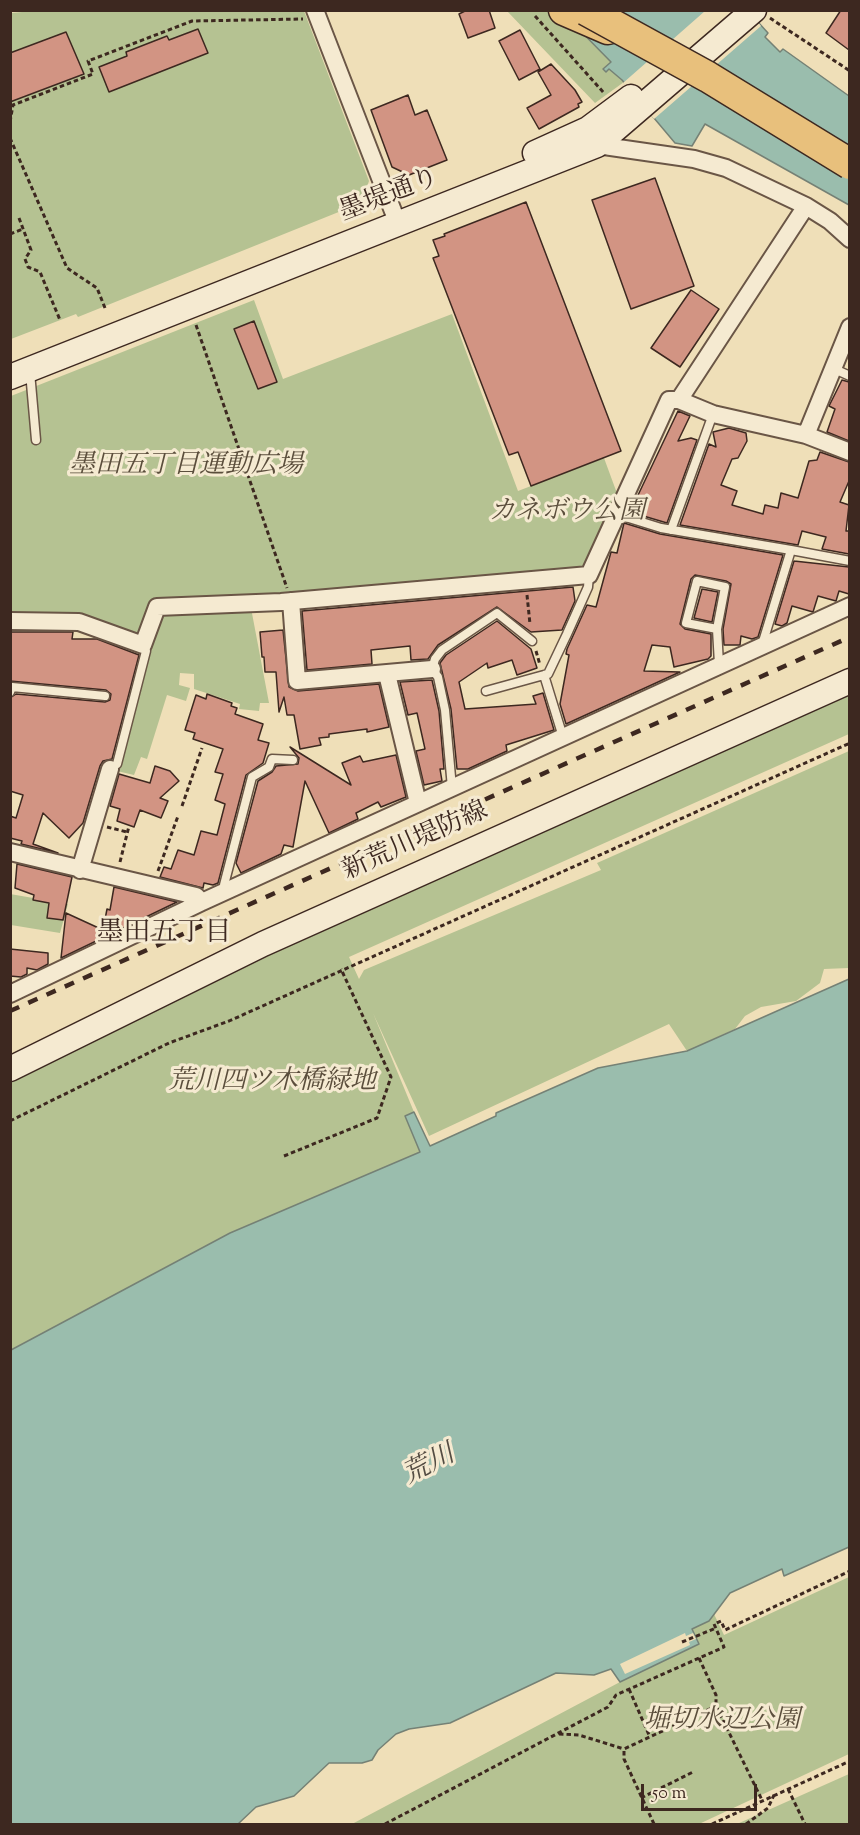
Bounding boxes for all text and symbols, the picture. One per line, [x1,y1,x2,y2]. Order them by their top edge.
street label: 墨堤通り [336,164,444,230]
park label: 墨田五丁目運動広場 [69,452,303,484]
park label: カネボウ公園 [489,498,645,530]
street label: 新荒川堤防線 [338,797,494,889]
district label: 墨田五丁目 [97,919,231,951]
park label: 荒川四ツ木橋緑地 [168,1068,376,1100]
water label: 荒川 [399,1440,461,1494]
park label: 堀切水辺公園 [644,1707,800,1739]
scale bar [644,1772,760,1810]
text: 50 m [652,1781,686,1807]

